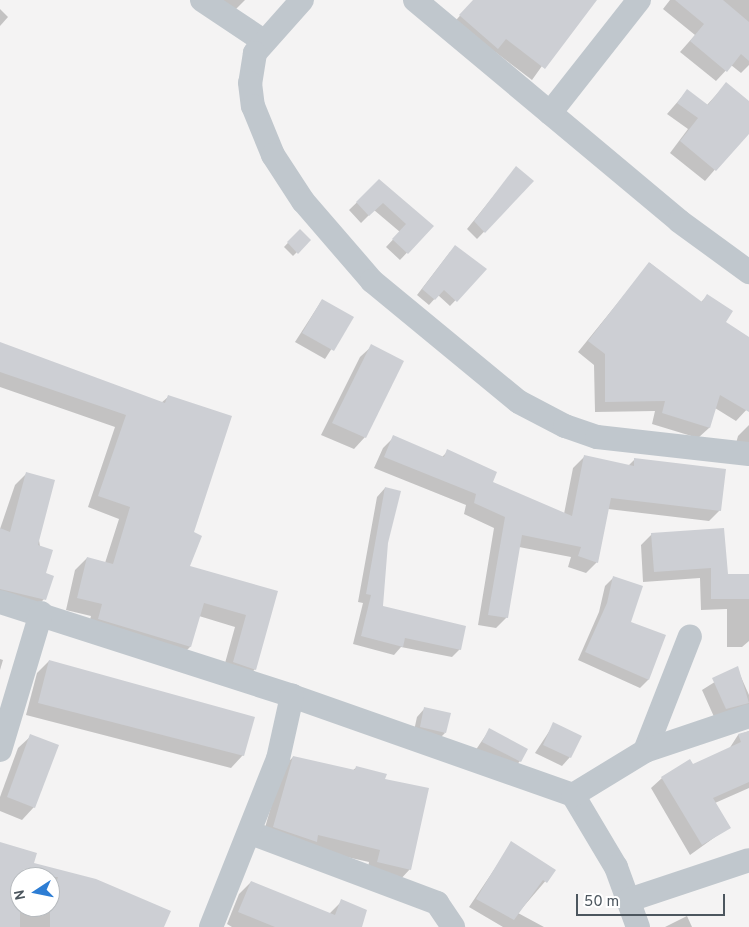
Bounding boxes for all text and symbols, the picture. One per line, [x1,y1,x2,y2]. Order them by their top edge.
north arrow [10,867,60,917]
scale bar [579,884,728,916]
text: N [11,888,30,901]
text: 50 m [584,893,619,912]

